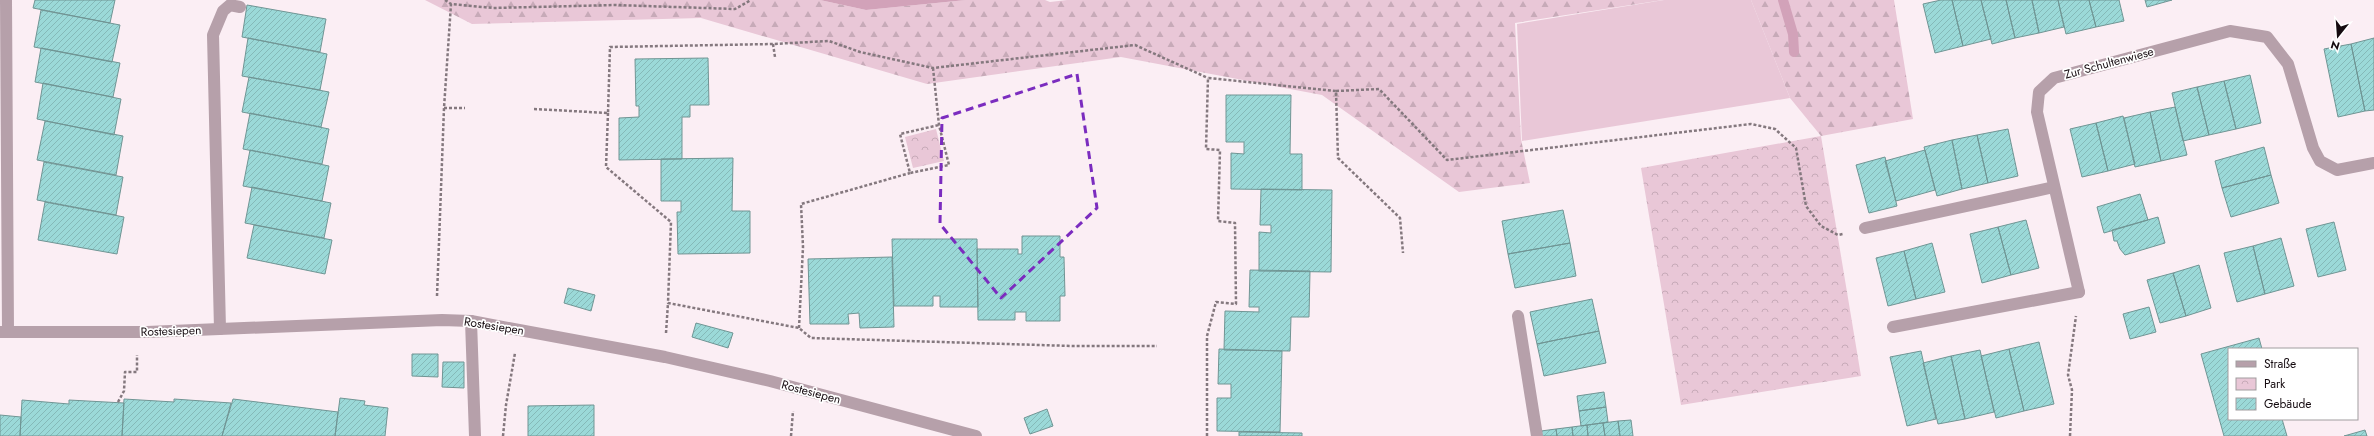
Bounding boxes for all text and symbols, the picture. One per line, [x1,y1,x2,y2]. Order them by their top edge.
north arrow [2318,16,2358,56]
text: N [2329,37,2342,54]
street label: Zur Schultenwiese [2062,42,2156,84]
street label: Rostesiepen [463,312,525,340]
street label: Rostesiepen [140,321,202,341]
legend [2228,348,2358,420]
text: Straße [2264,355,2296,373]
street label: Rostesiepen [779,375,843,409]
text: Park [2264,375,2286,393]
text: Gebäude [2264,395,2311,413]

